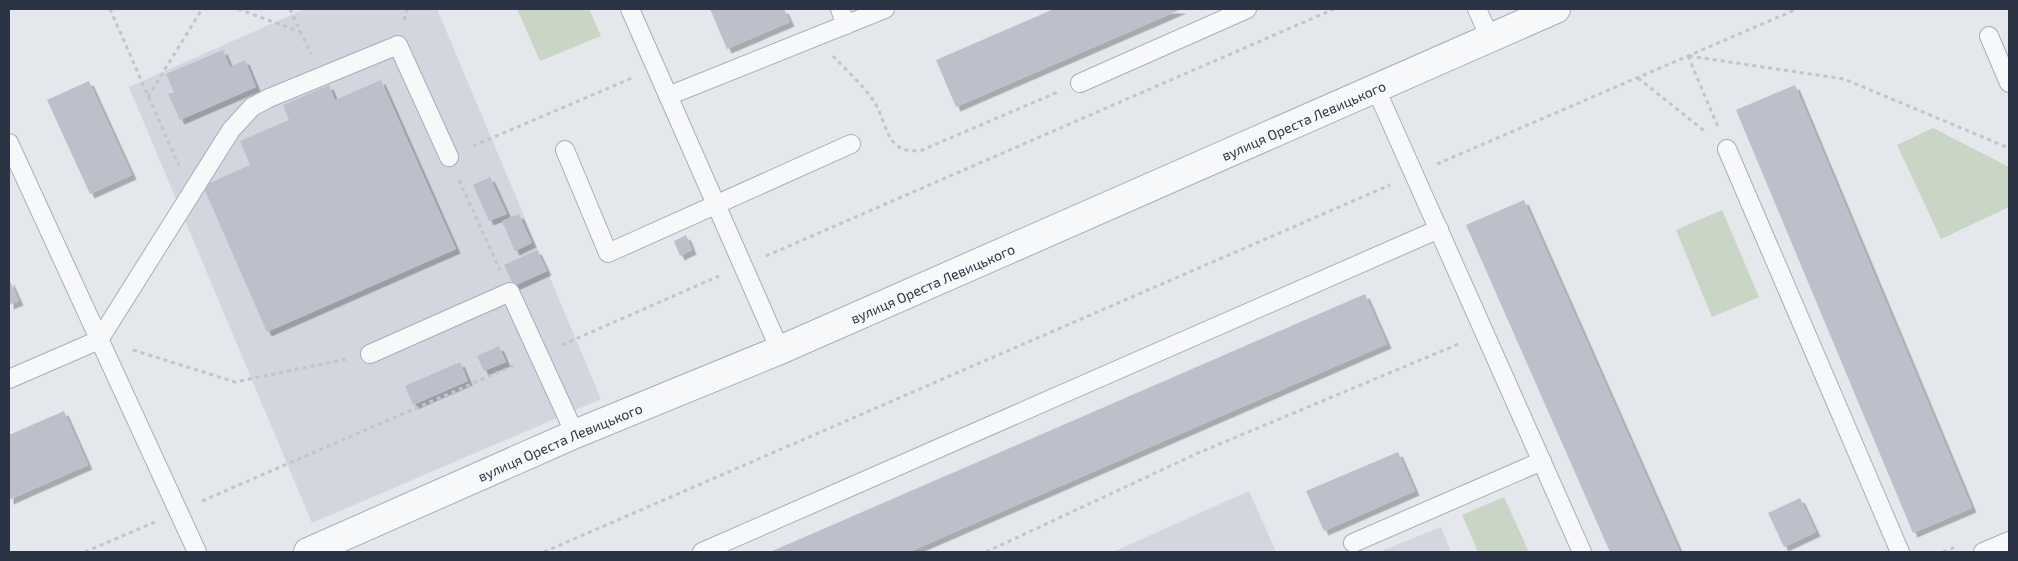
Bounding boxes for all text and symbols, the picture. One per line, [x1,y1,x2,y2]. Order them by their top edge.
street label: вулиця Ореста Левицького [1219,77,1388,164]
street label: вулиця Ореста Левицького [848,239,1017,327]
street label: вулиця Ореста Левицького [475,399,645,485]

